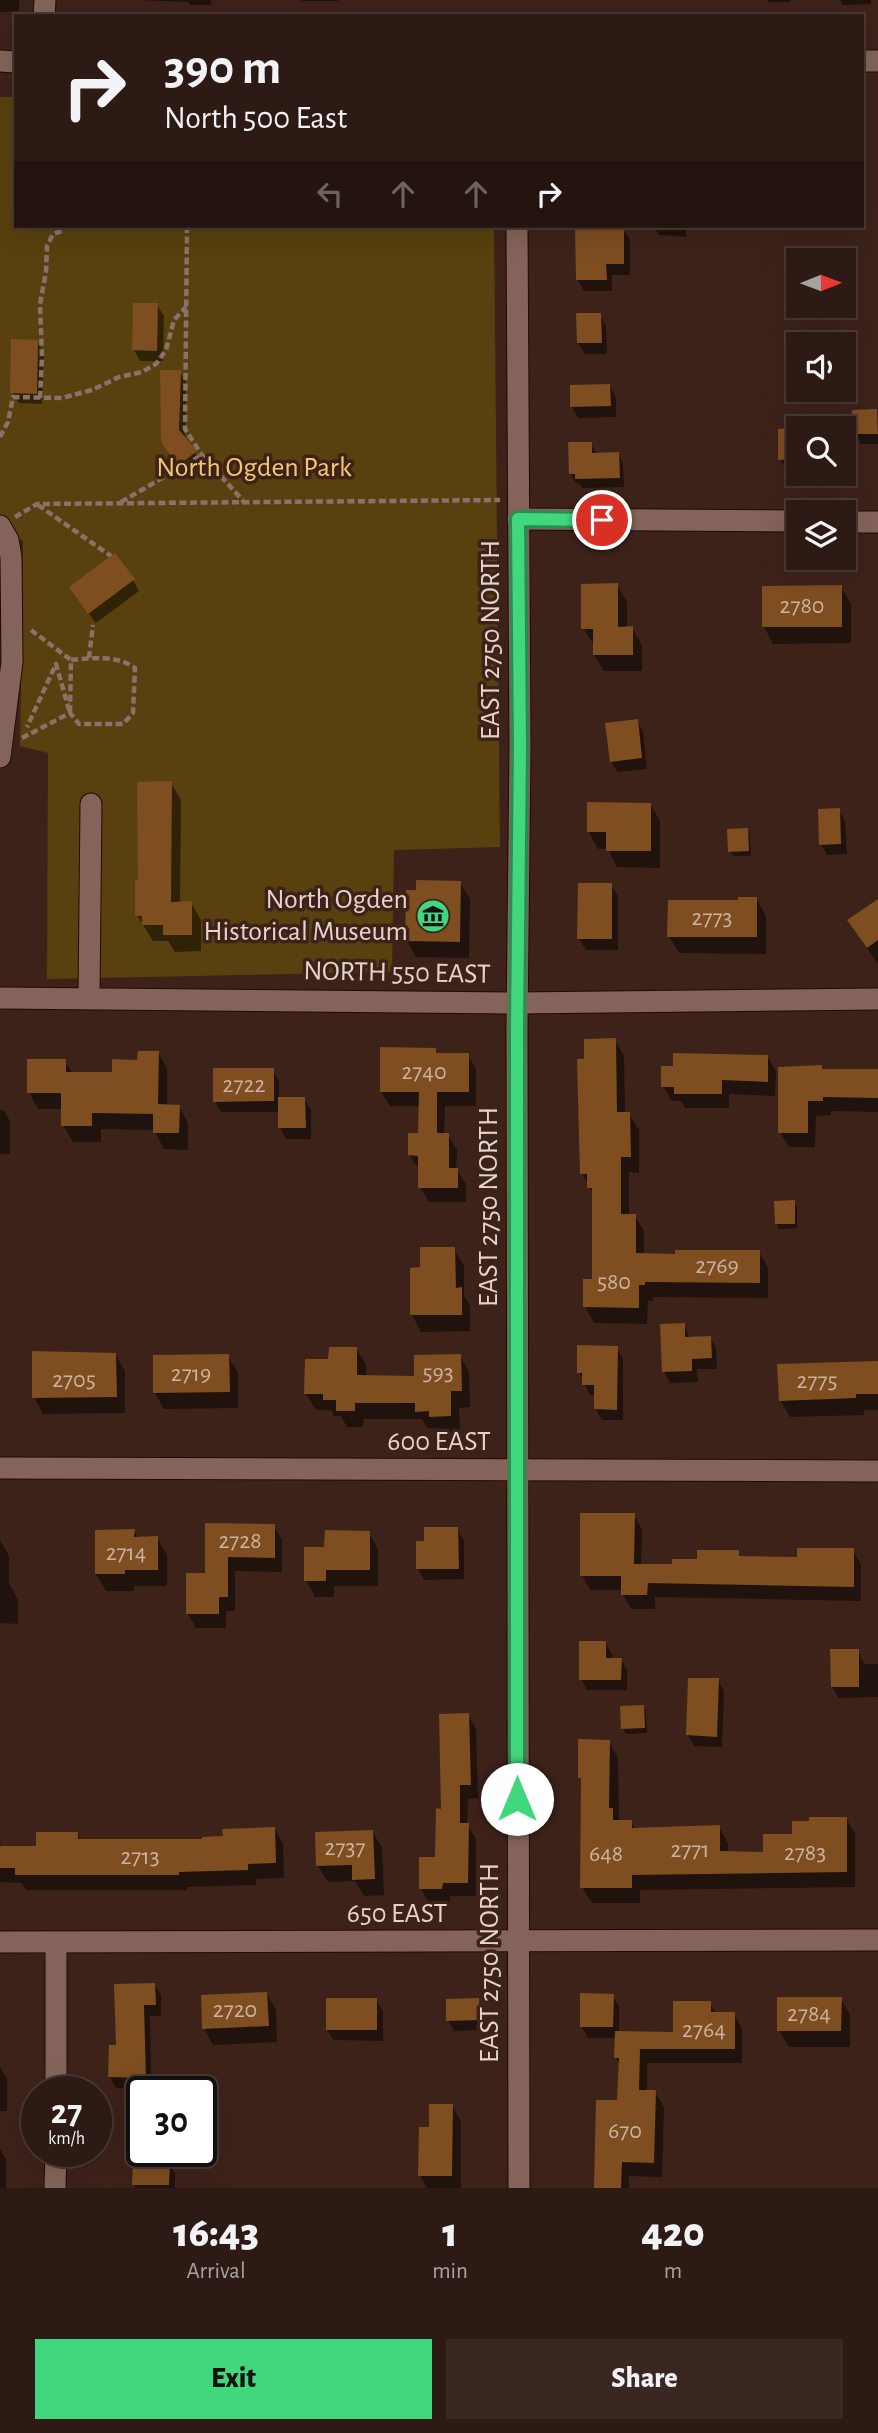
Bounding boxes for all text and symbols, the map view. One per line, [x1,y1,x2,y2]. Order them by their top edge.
icon: right [49,42,140,133]
text: 390 m [164,44,281,93]
text: North 500 East [164,102,347,134]
icon: left [311,175,349,213]
icon: ahead [384,175,422,213]
icon: ahead [457,175,495,213]
icon: right [530,175,568,213]
north arrow [786,248,856,318]
map controls [786,248,856,570]
button: sound [786,332,856,402]
button: search [786,416,856,486]
park label: North Ogden Park [156,454,352,482]
pin [572,490,632,550]
button: layers [786,500,856,570]
icon: arrive [583,501,621,539]
street label: EAST 2750 NORTH [477,540,505,740]
house number: 2780 [780,594,824,618]
place label: North Ogden Historical Museum [203,886,408,946]
museum icon: North Ogden Historical Museum [414,897,452,935]
house number: 2773 [692,906,732,930]
street label: NORTH 550 EAST [303,957,491,989]
house number: 2740 [401,1060,447,1084]
house number: 2722 [223,1073,265,1097]
street label: EAST 2750 NORTH [475,1107,503,1307]
house number: 2769 [695,1254,739,1278]
house number: 580 [597,1270,631,1294]
house number: 593 [422,1361,454,1385]
house number: 2719 [171,1362,211,1386]
house number: 2705 [52,1368,96,1392]
house number: 2775 [797,1369,837,1393]
street label: 600 EAST [387,1428,491,1456]
house number: 2728 [218,1529,262,1553]
house number: 2714 [106,1541,146,1565]
position arrow [480,1762,554,1836]
house number: 2737 [325,1836,365,1860]
house number: 2771 [670,1838,710,1862]
house number: 2783 [784,1841,826,1865]
house number: 648 [589,1842,623,1866]
house number: 2713 [120,1845,160,1869]
street label: EAST 2750 NORTH [476,1863,504,2063]
street label: 650 EAST [347,1900,447,1928]
house number: 2720 [213,1998,257,2022]
house number: 2784 [787,2002,831,2026]
house number: 2764 [682,2018,726,2042]
speed limit sign: 30 [126,2076,217,2167]
text: 27 [51,2095,82,2130]
house number: 670 [608,2119,642,2143]
text: km/h [48,2130,85,2148]
text: 16:43 [173,2212,259,2254]
text: 1 [442,2212,458,2254]
text: 420 [641,2212,705,2254]
text: Arrival [187,2260,246,2283]
text: min [432,2260,468,2283]
text: m [664,2260,682,2283]
button: Exit [35,2339,432,2419]
button: Share [446,2339,843,2419]

